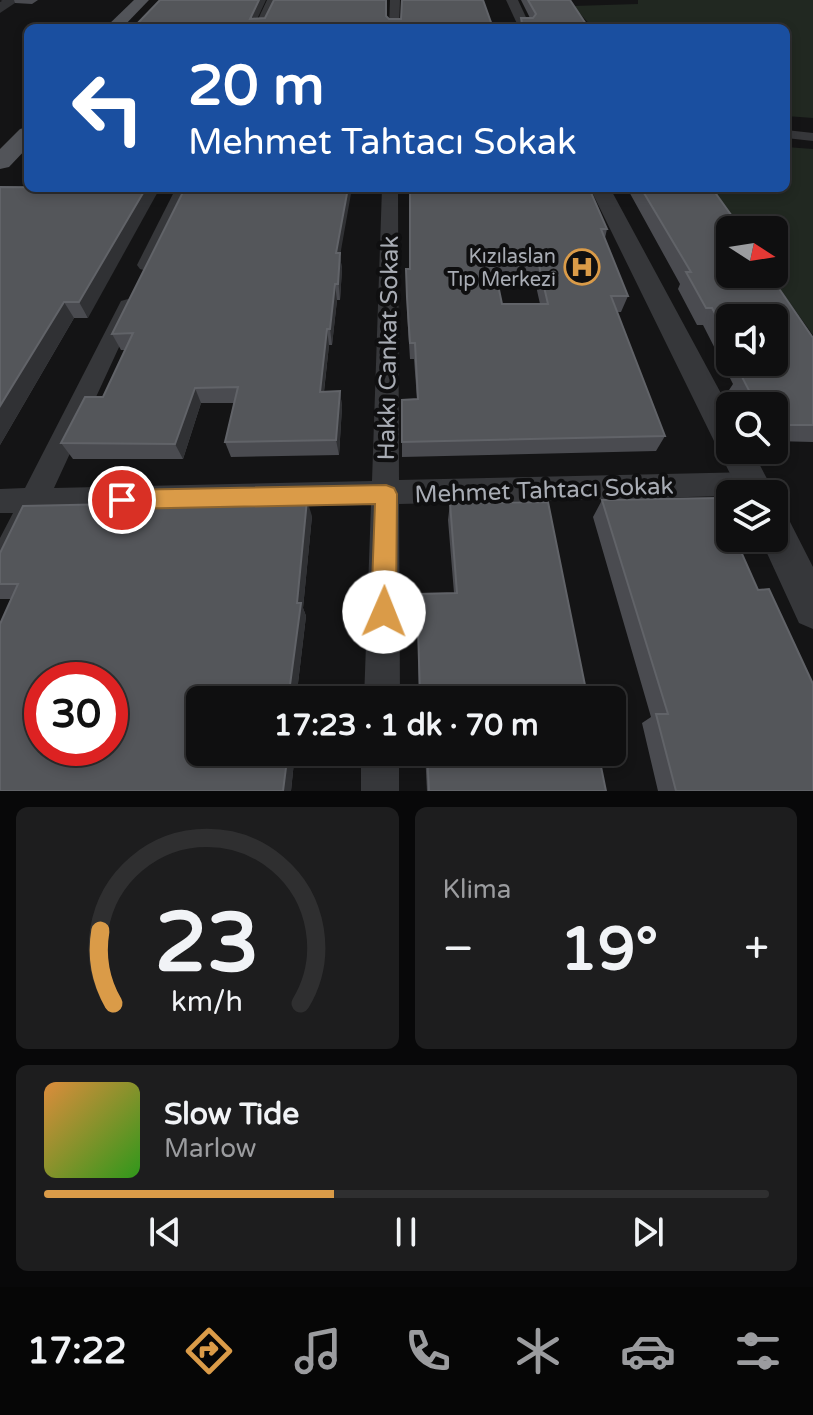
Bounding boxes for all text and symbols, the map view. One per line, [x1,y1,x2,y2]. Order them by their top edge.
text: 20 m [188,53,324,120]
icon: left [56,56,160,160]
text: Mehmet Tahtacı Sokak [188,121,577,164]
north arrow [716,216,788,288]
map controls [716,216,788,552]
street label: Hakkı Cankat Sokak [372,235,405,461]
place label: Kızılaslan Tıp Merkezi [447,245,556,292]
hospital icon: Kızılaslan Tıp Merkezi [563,248,601,286]
button: sound [716,304,788,376]
button: search [716,392,788,464]
pin [88,466,156,534]
street label: Mehmet Tahtacı Sokak [414,471,674,510]
icon: arrive [100,478,144,522]
button: layers [716,480,788,552]
position arrow [342,570,426,654]
speed limit sign: 30 [24,662,128,766]
text: 17:23 · 1 dk · 70 m [274,707,538,744]
text: Klima [443,874,511,905]
text: 23 [155,894,259,994]
text: 19° [560,914,658,986]
text: − [443,923,474,976]
text: + [744,923,769,976]
text: km/h [171,985,243,1019]
text: Slow Tide [164,1096,299,1133]
text: Marlow [164,1133,256,1164]
icon: previous [143,1210,187,1254]
icon: pause [384,1210,428,1254]
icon: next [626,1210,670,1254]
icon: directions [181,1323,237,1379]
icon: music [290,1323,346,1379]
icon: phone [400,1323,456,1379]
icon: climate [510,1323,566,1379]
icon: car [620,1323,676,1379]
icon: filters [730,1323,786,1379]
text: 17:22 [27,1330,127,1373]

